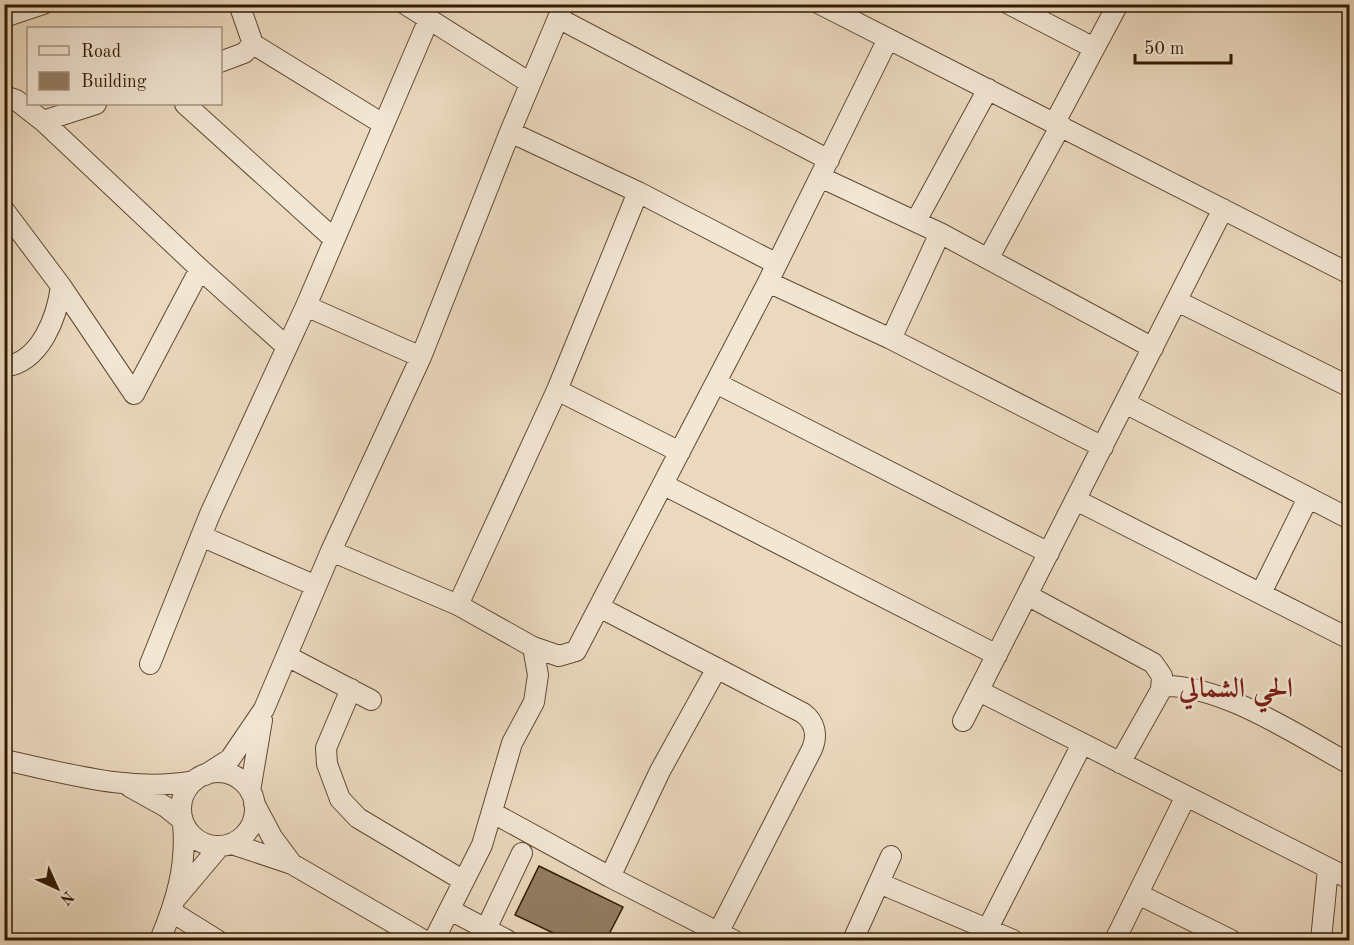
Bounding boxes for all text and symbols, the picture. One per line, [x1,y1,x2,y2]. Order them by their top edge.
legend [27,27,222,105]
scale bar [1135,27,1231,65]
text: 50 m [1144,40,1184,58]
text: Road [81,43,121,61]
text: Building [81,73,147,91]
district label: الحي الشمالي [1178,675,1293,713]
north arrow [27,858,87,918]
text: N [56,887,76,908]

